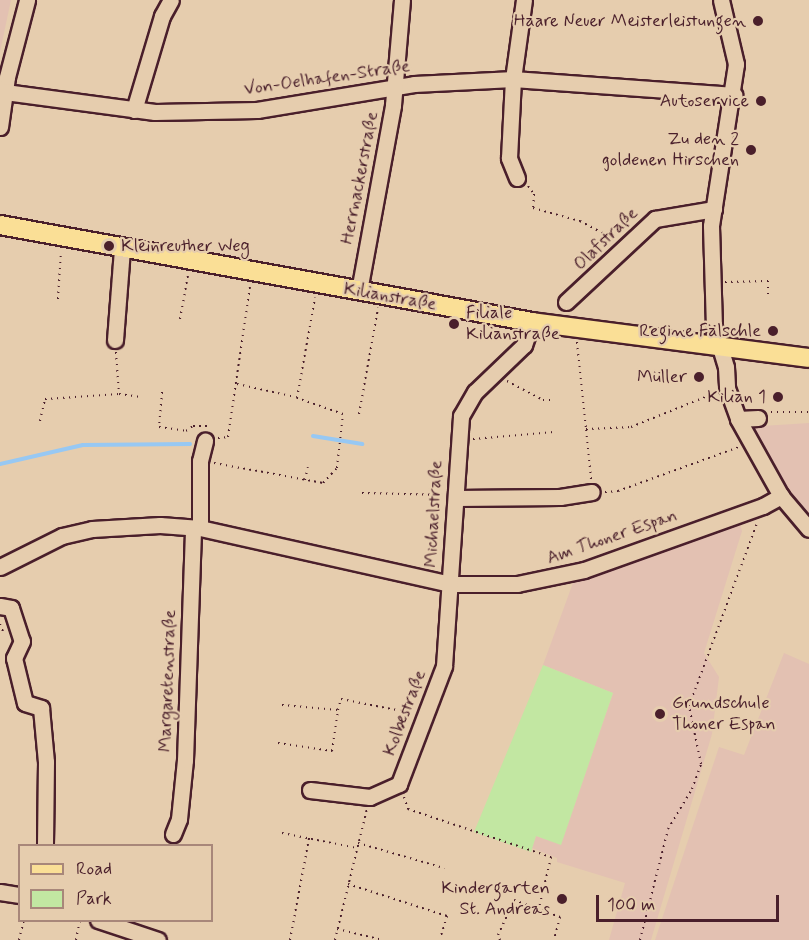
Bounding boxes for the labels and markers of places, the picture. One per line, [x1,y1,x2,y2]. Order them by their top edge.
place label: Haare Neuer Meisterleistungen [514,10,746,32]
marker: Haare Neuer Meisterleistungen [751,14,765,28]
place label: Autoservice [660,90,749,112]
marker: Autoservice [754,94,768,108]
place label: Zu den 2 goldenen Hirschen [603,129,739,172]
marker: Zu den 2 goldenen Hirschen [744,143,758,157]
place label: Kleinreuther Weg [121,235,250,257]
marker: Kleinreuther Weg [102,239,116,253]
place label: Filiale Kilianstraße [466,303,560,346]
marker: Filiale Kilianstraße [447,317,461,331]
place label: Regine Fälschle [639,320,761,342]
marker: Regine Fälschle [766,324,780,338]
place label: Müller [637,366,687,388]
marker: Müller [692,370,706,384]
place label: Kilian 1 [708,386,766,408]
marker: Kilian 1 [771,390,785,404]
place label: Grundschule Thoner Espan [672,693,777,736]
marker: Grundschule Thoner Espan [653,707,667,721]
place label: Kindergarten St. Andreas [441,878,550,920]
marker: Kindergarten St. Andreas [555,892,569,906]

